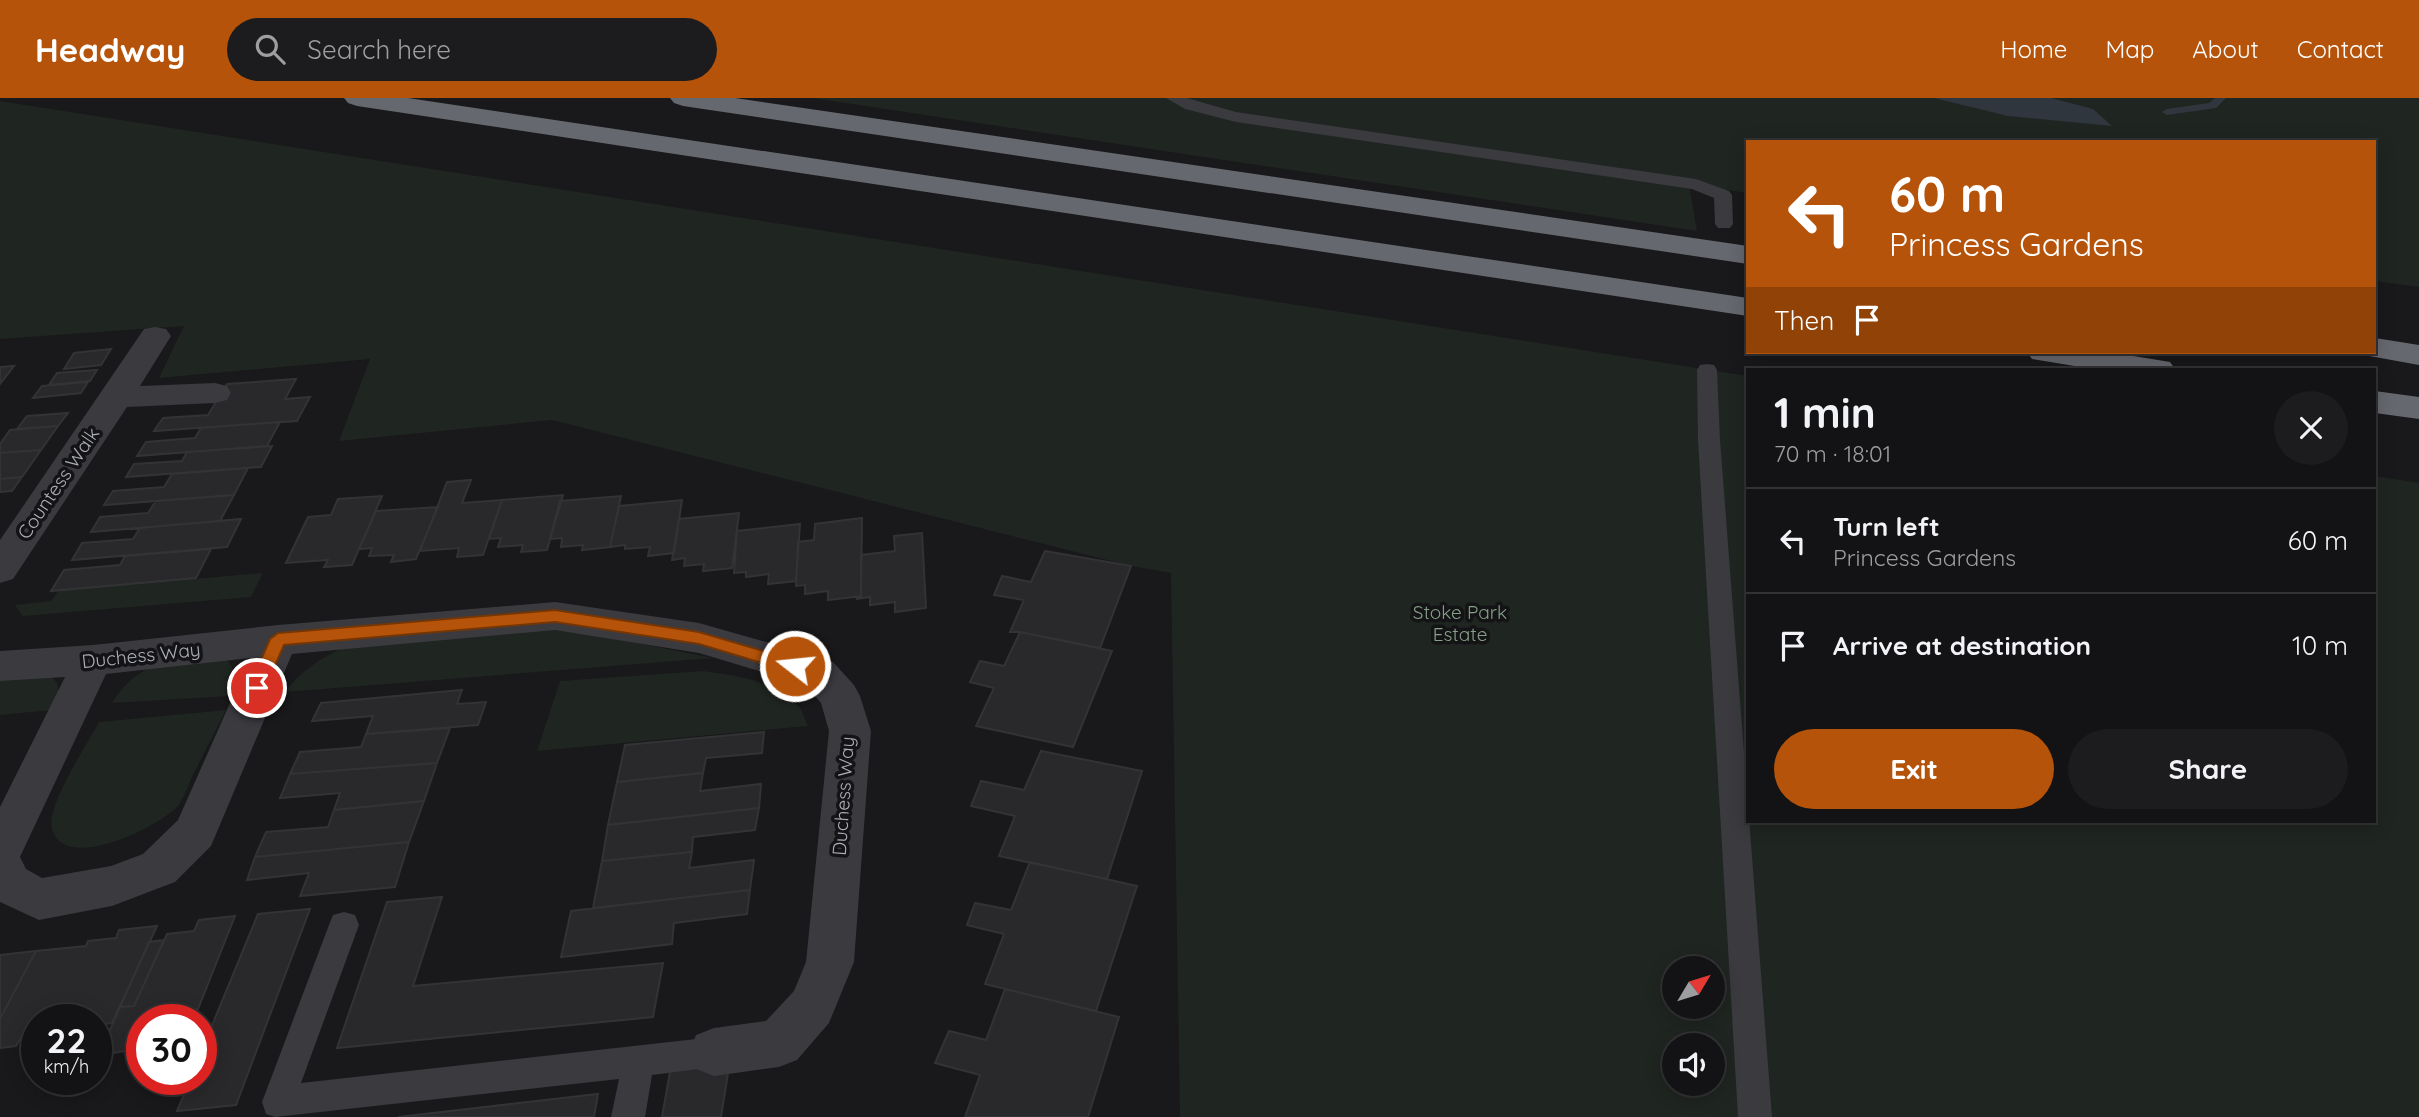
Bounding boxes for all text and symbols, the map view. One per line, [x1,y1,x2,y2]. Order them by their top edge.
search box [227,18,717,81]
text: Headway [35,29,185,70]
icon: search [251,30,289,68]
text: Search here [307,33,451,66]
text: Home [2000,34,2067,64]
text: Map [2105,34,2154,64]
text: About [2192,34,2259,64]
text: Contact [2297,34,2384,64]
text: 60 m [1889,163,2005,224]
icon: left [1774,168,1865,259]
text: Princess Gardens [1889,224,2144,264]
icon: arrive [1848,301,1886,339]
text: Then [1774,304,1834,337]
text: 1 min [1774,386,1876,439]
button: close [2274,391,2348,465]
street label: Countess Walk [12,422,104,544]
text: 70 m · 18:01 [1774,439,1891,468]
text: Turn left [1833,510,1940,543]
icon: left [1774,522,1812,560]
text: 60 m [2288,524,2348,557]
text: Princess Gardens [1833,543,2016,572]
park label: Stoke Park Estate [1413,600,1507,646]
icon: arrive [1774,627,1812,665]
position arrow [758,629,832,703]
text: Arrive at destination [1833,629,2091,662]
text: 10 m [2292,629,2348,662]
street label: Duchess Way [80,637,202,673]
pin [227,658,287,718]
icon: arrive [238,669,276,707]
button: Exit [1774,729,2054,809]
button: Share [2068,729,2348,809]
street label: Duchess Way [827,736,859,856]
north arrow [1662,956,1726,1018]
map controls [1662,956,1725,1096]
speed limit sign: 30 [126,1004,217,1095]
text: 22 [47,1018,86,1062]
button: sound [1662,1033,1725,1096]
text: km/h [44,1055,89,1078]

